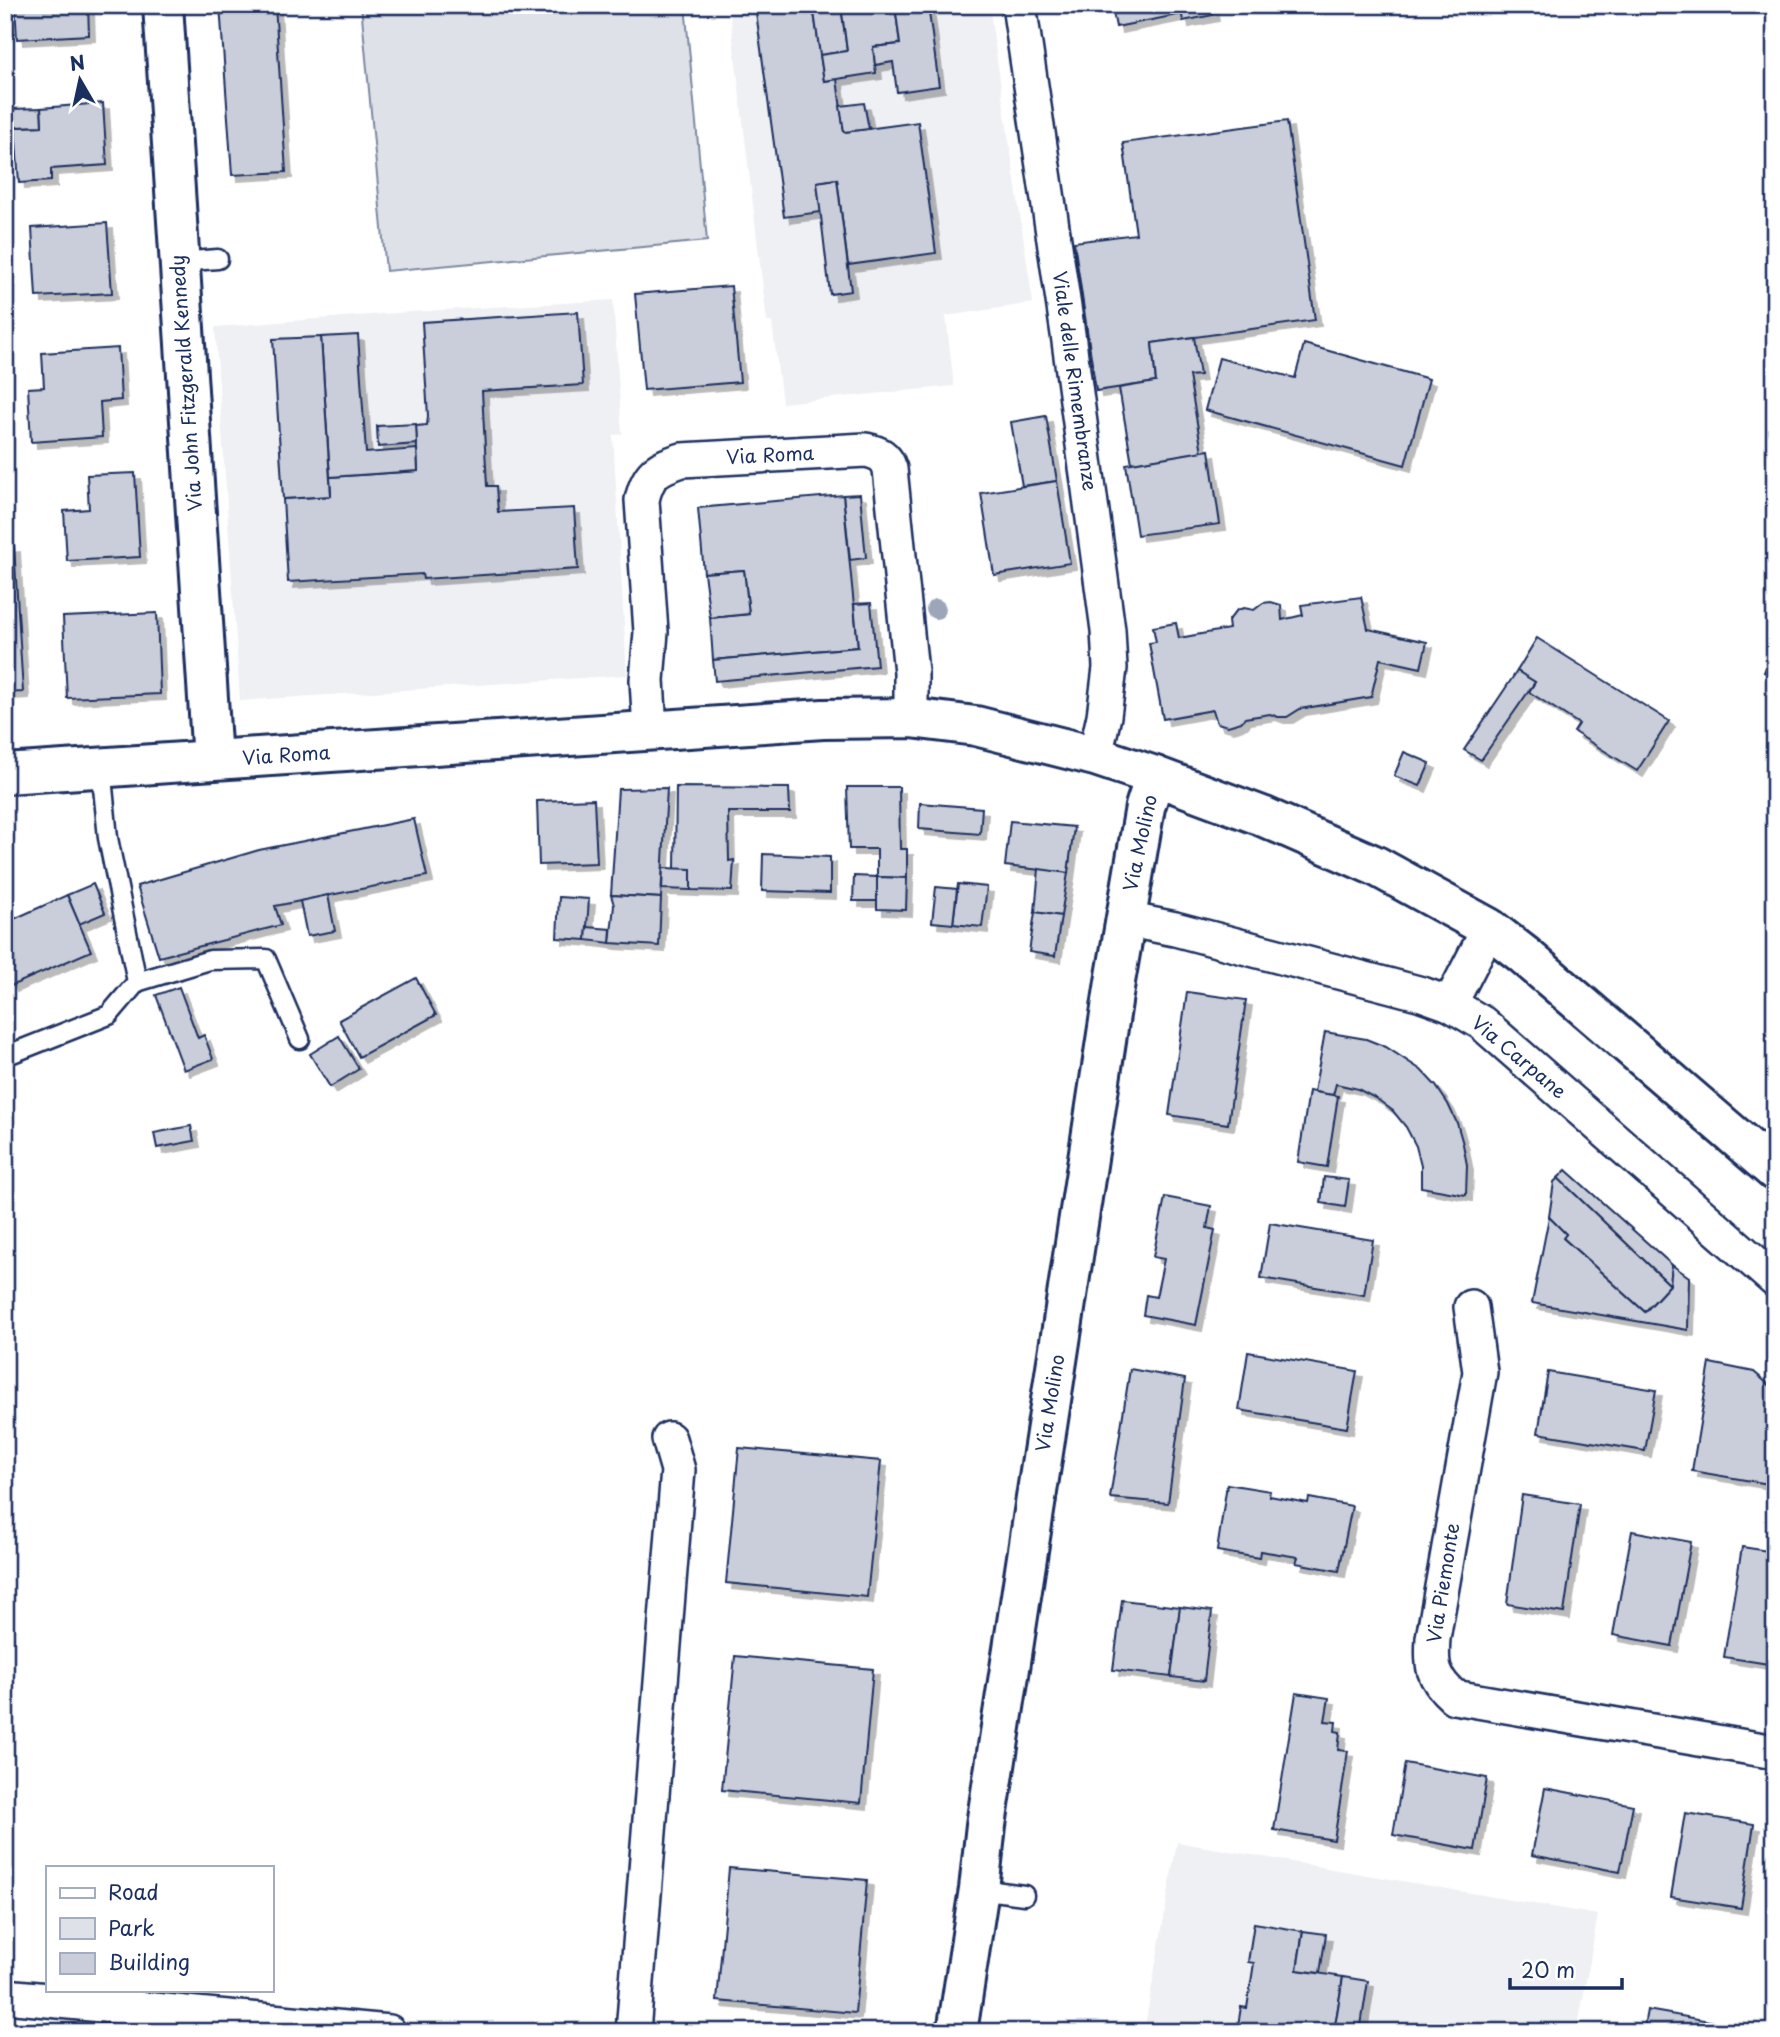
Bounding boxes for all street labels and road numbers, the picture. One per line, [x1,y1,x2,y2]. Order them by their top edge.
street label: Via John Fitzgerald Kennedy [162,254,208,512]
street label: Viale delle Rimembranze [1047,269,1105,492]
street label: Via Roma [725,438,815,470]
street label: Via Roma [241,737,331,771]
street label: Via Molino [1115,792,1163,894]
street label: Via Carpane [1466,1008,1573,1104]
street label: Via Molino [1027,1352,1071,1454]
street label: Via Piemonte [1419,1521,1465,1645]

